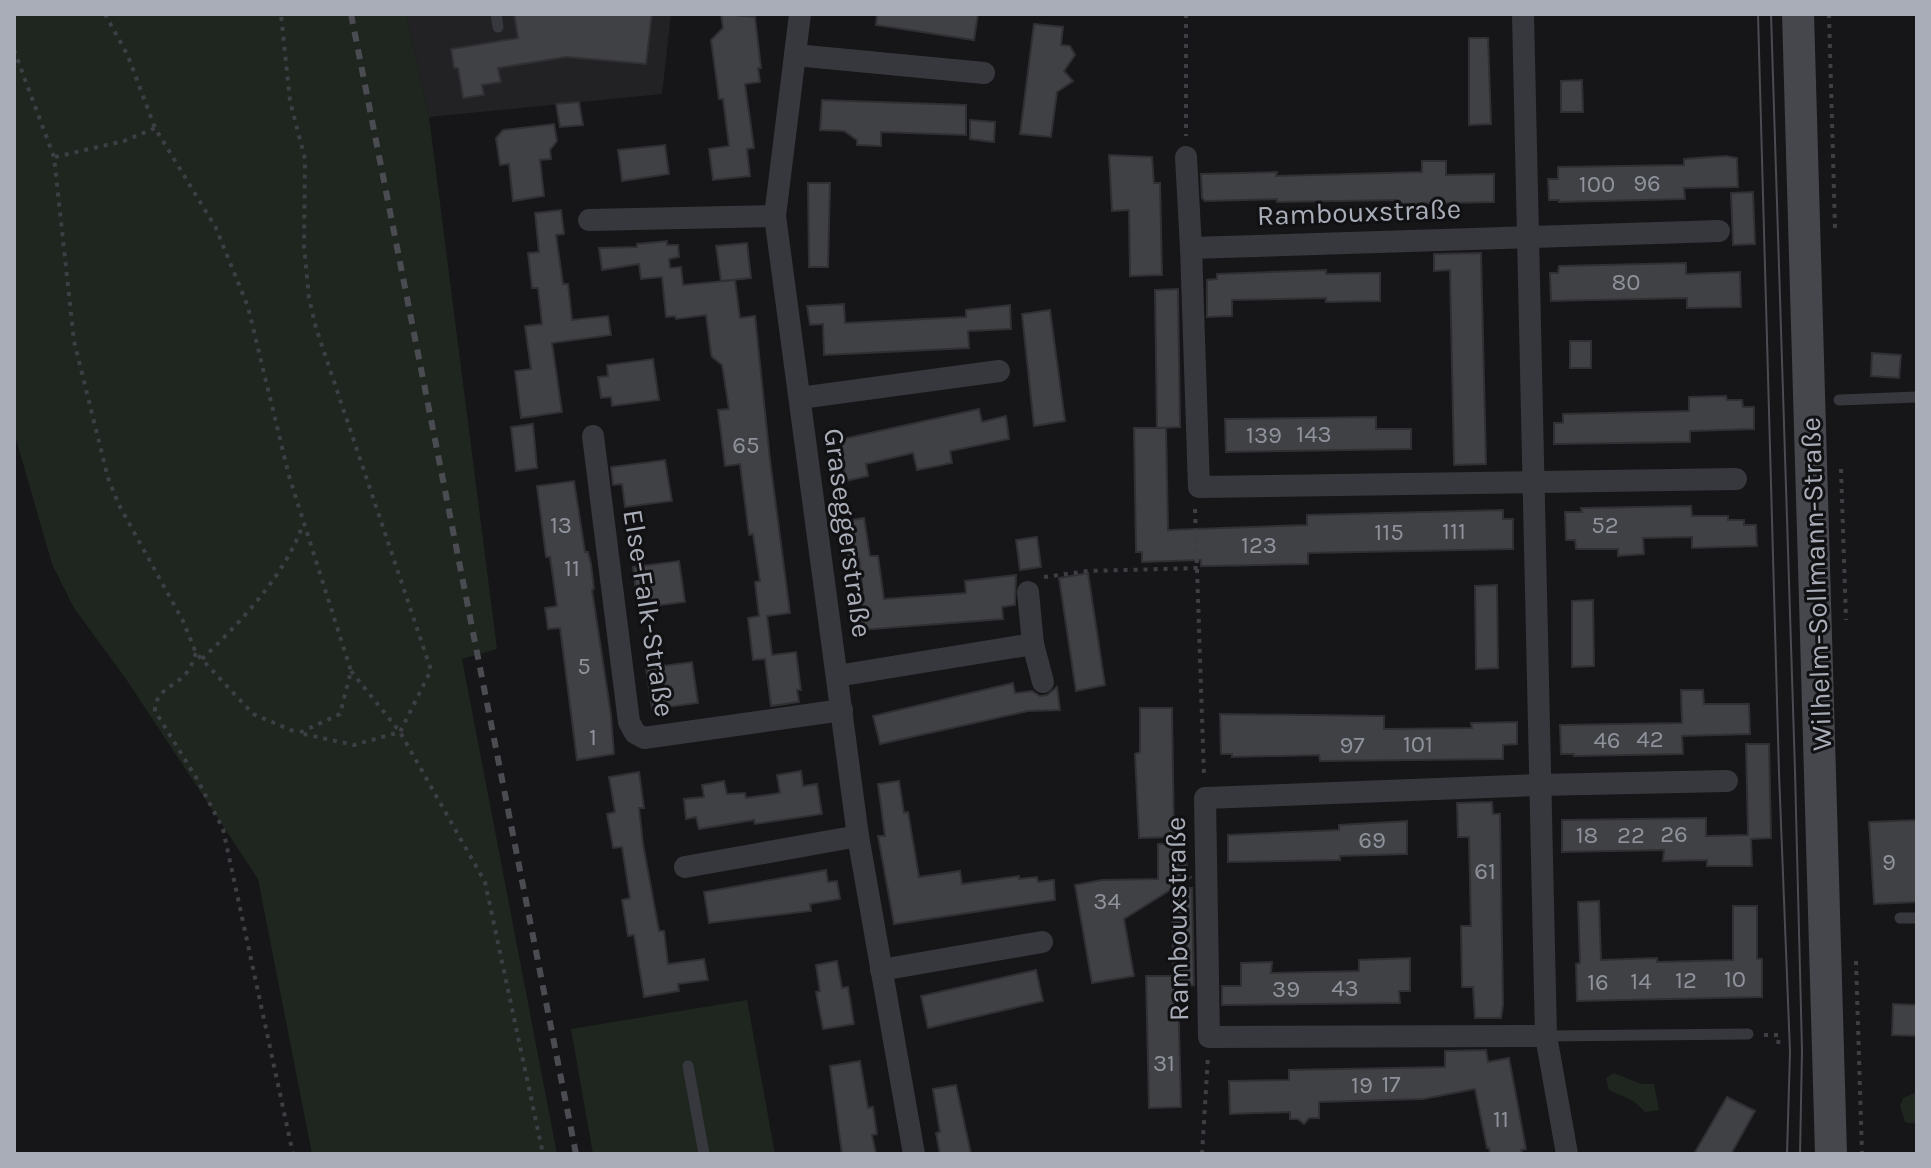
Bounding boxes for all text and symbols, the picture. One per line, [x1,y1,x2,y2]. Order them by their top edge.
house number: 96 [1633,169,1661,197]
house number: 100 [1579,170,1615,198]
street label: Rambouxstraße [1256,192,1462,232]
house number: 80 [1612,268,1641,296]
street label: Wilhelm-Sollmann-Straße [1794,417,1838,751]
house number: 143 [1296,420,1332,448]
house number: 139 [1246,421,1282,449]
street label: Graseggerstraße [817,426,879,640]
house number: 65 [732,431,760,459]
street label: Else-Falk-Straße [616,507,682,719]
house number: 13 [550,511,572,539]
house number: 52 [1591,511,1619,539]
house number: 111 [1442,517,1466,545]
house number: 115 [1374,518,1404,546]
house number: 123 [1241,531,1277,559]
house number: 11 [564,554,580,582]
house number: 5 [577,652,591,680]
house number: 1 [589,723,597,751]
house number: 42 [1636,725,1664,753]
house number: 46 [1593,726,1621,754]
house number: 101 [1403,730,1433,758]
house number: 97 [1339,731,1365,759]
street label: Rambouxstraße [1159,817,1195,1021]
house number: 26 [1660,820,1688,848]
house number: 18 [1576,821,1598,849]
house number: 22 [1617,821,1645,849]
house number: 69 [1358,826,1386,854]
house number: 9 [1882,848,1896,876]
house number: 61 [1474,857,1496,885]
house number: 34 [1093,887,1121,915]
house number: 10 [1724,965,1746,993]
house number: 12 [1675,966,1697,994]
house number: 14 [1630,967,1652,995]
house number: 16 [1587,968,1609,996]
house number: 43 [1331,974,1359,1002]
house number: 39 [1272,975,1300,1003]
house number: 31 [1153,1049,1175,1077]
house number: 17 [1381,1070,1401,1098]
house number: 19 [1351,1071,1373,1099]
house number: 11 [1493,1105,1509,1133]

